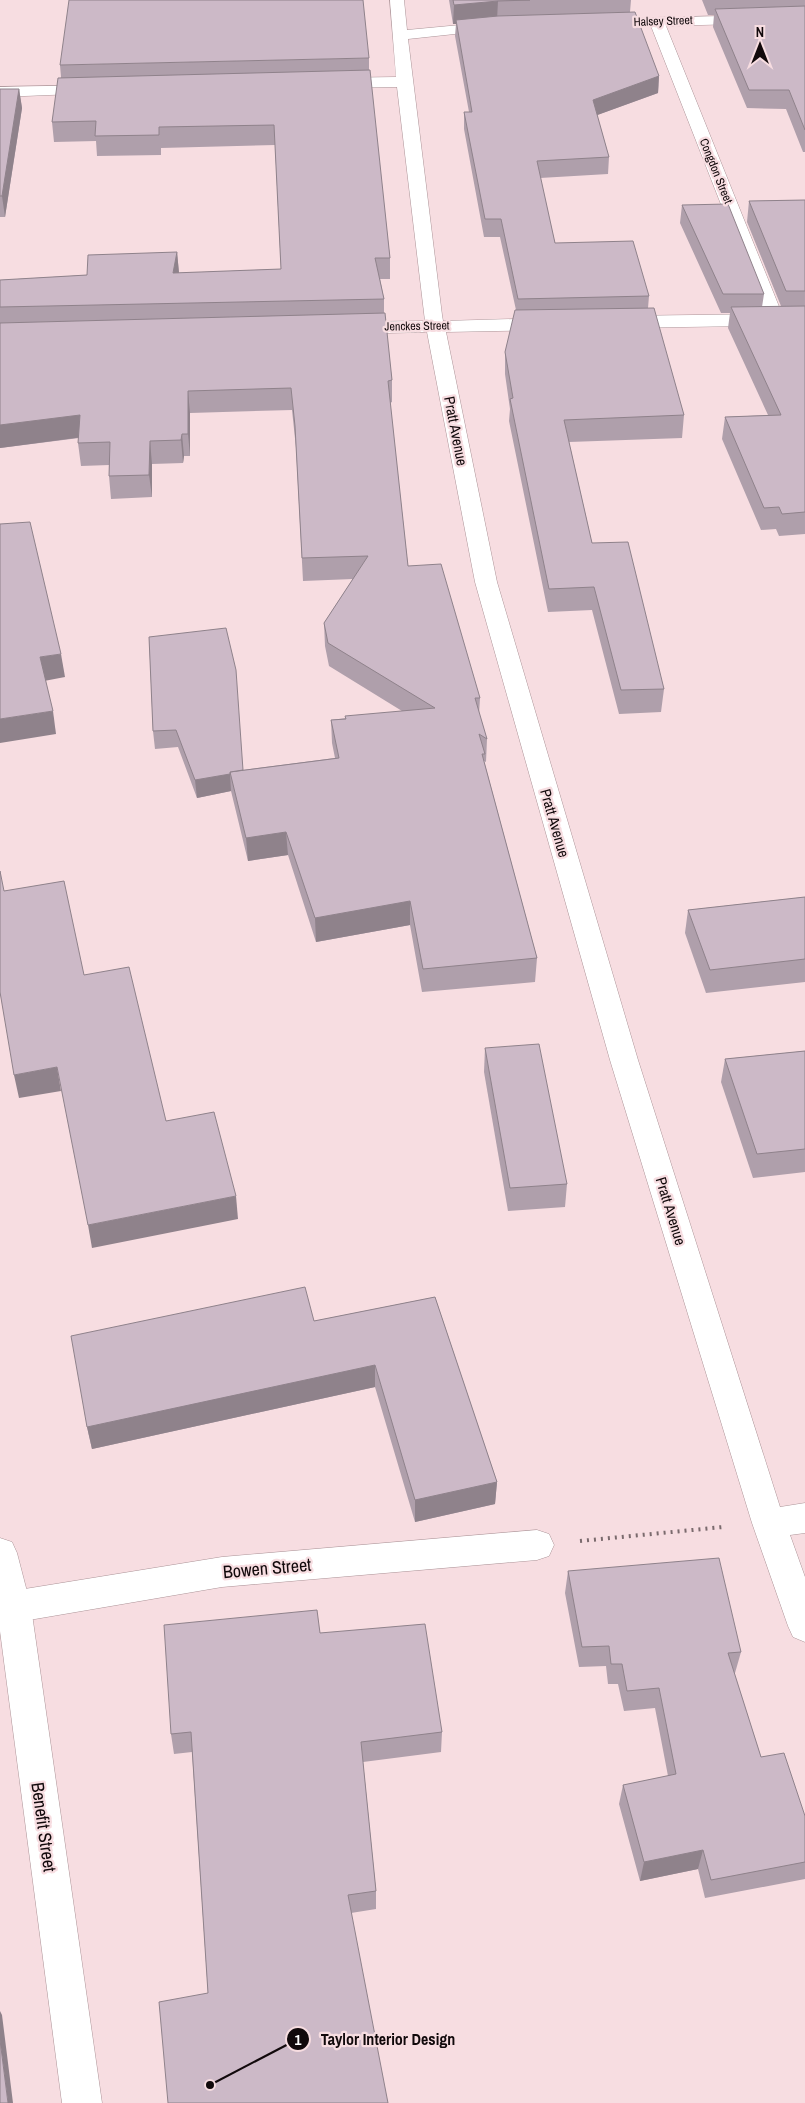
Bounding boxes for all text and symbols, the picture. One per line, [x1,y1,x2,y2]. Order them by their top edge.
street label: Halsey Street [633,12,693,30]
north arrow [735,20,785,70]
text: N [756,23,764,41]
street label: Congdon Street [696,136,736,206]
street label: Jenckes Street [384,317,450,335]
street label: Pratt Avenue [439,395,473,468]
street label: Pratt Avenue [535,786,575,860]
street label: Pratt Avenue [651,1174,691,1248]
street label: Bowen Street [222,1552,312,1584]
street label: Benefit Street [25,1781,63,1873]
callout: Taylor Interior Design [285,2024,465,2055]
text: Taylor Interior Design [321,2028,455,2050]
text: 1 [295,2029,302,2050]

